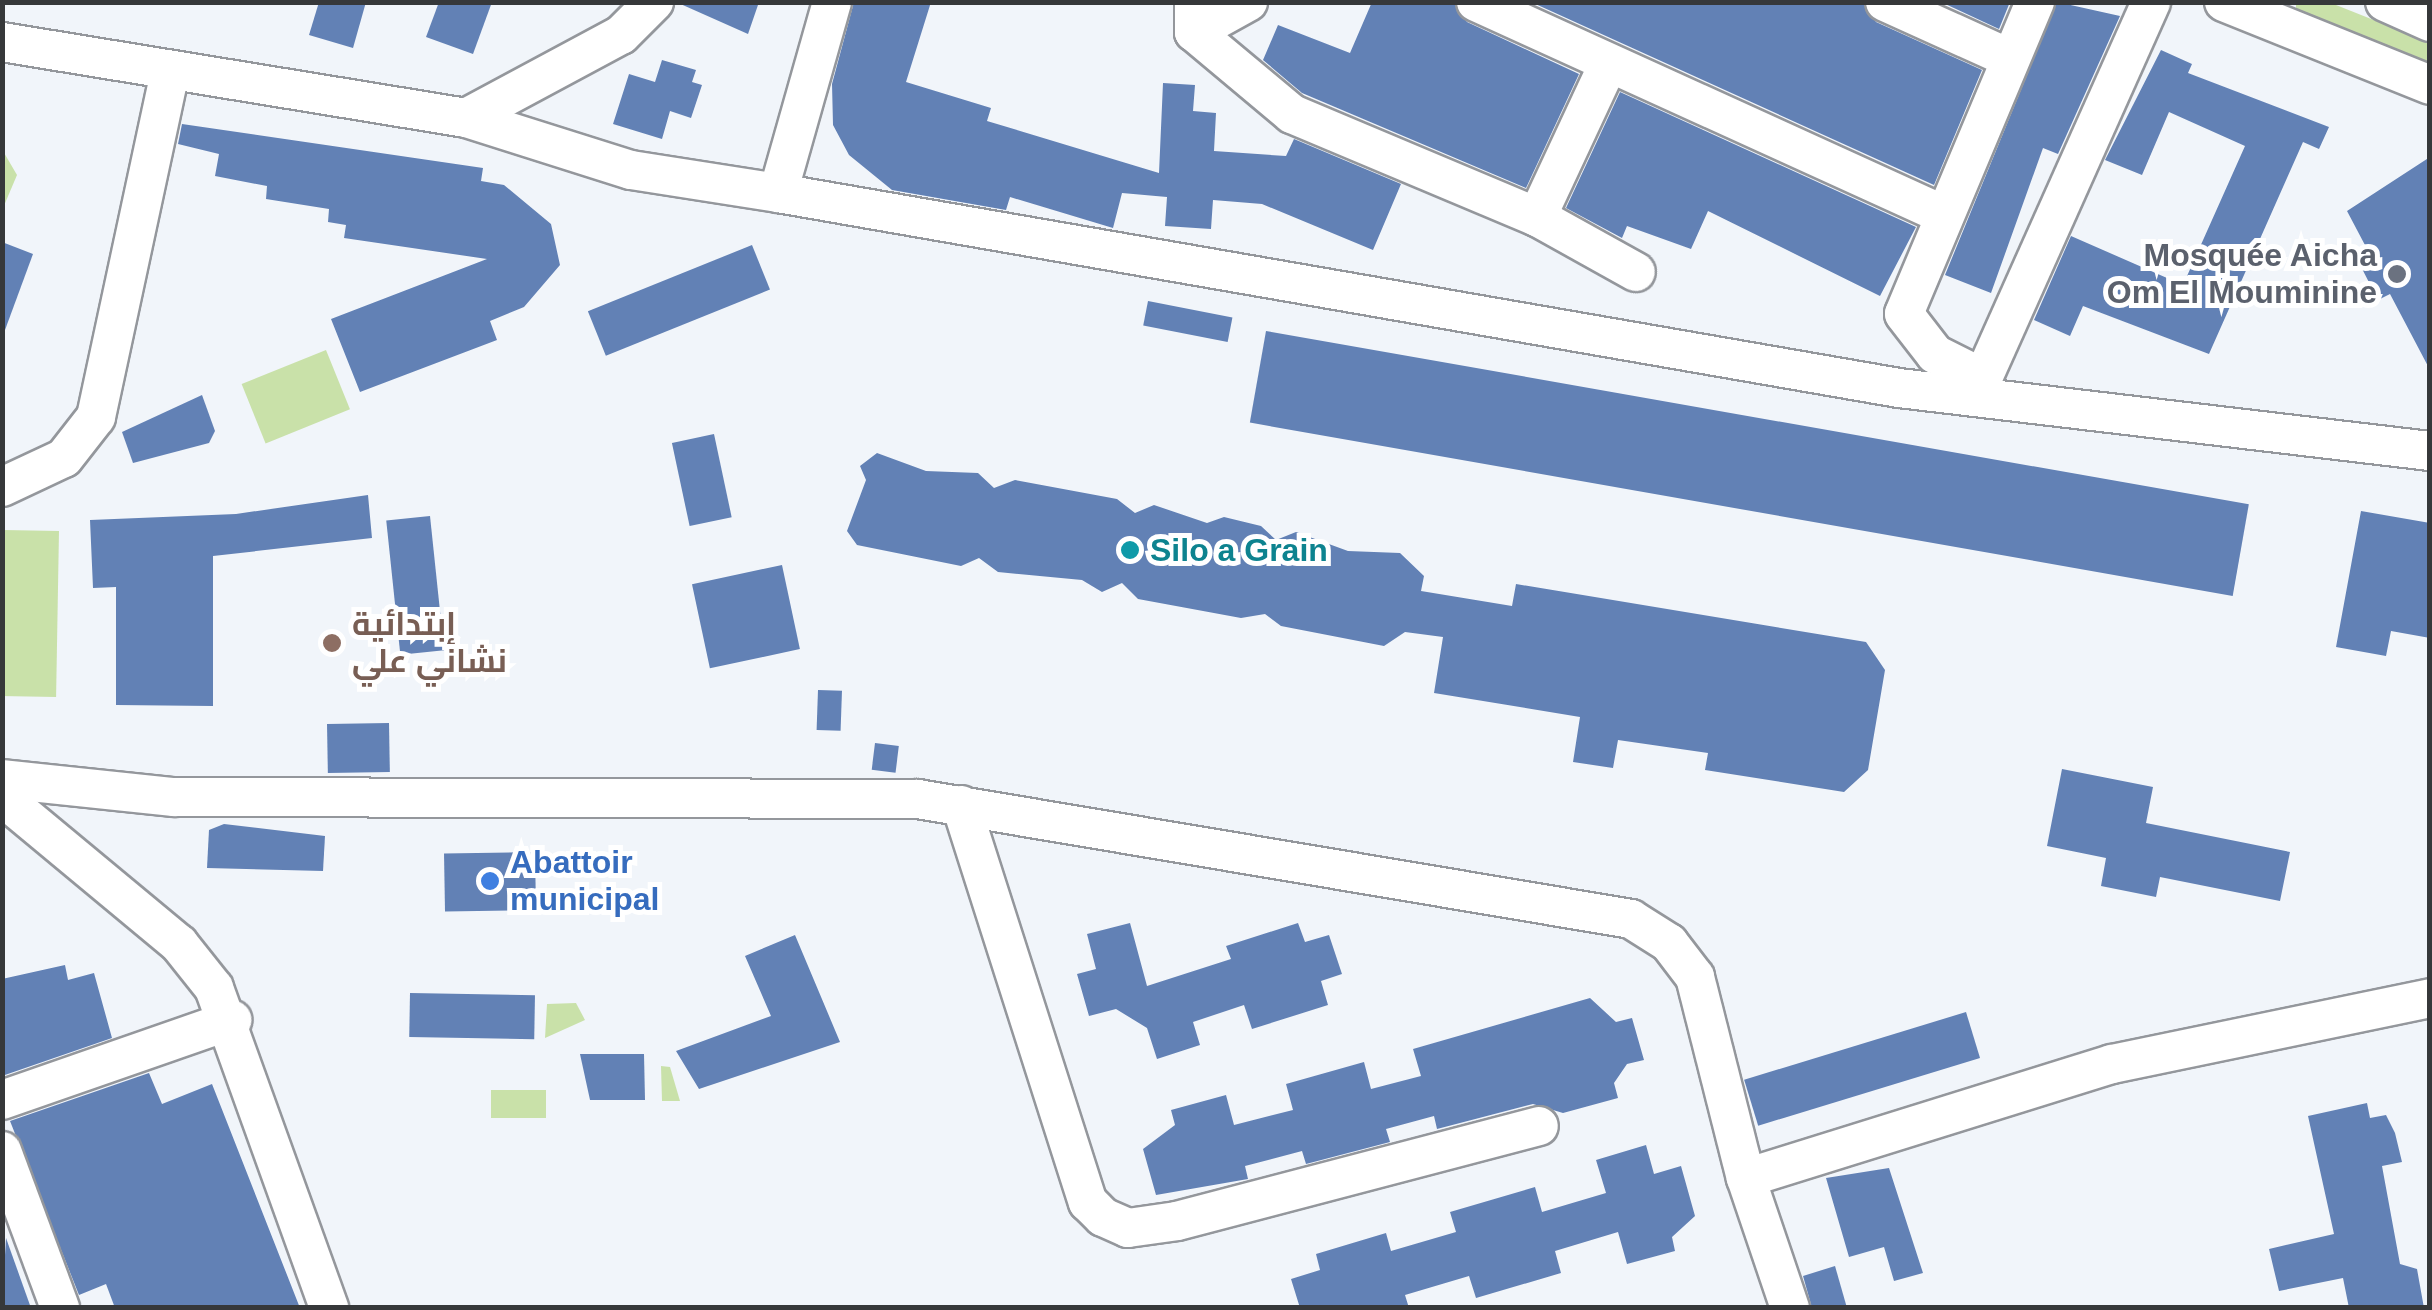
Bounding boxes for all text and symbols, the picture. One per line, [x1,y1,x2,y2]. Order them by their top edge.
place label: Mosquée Aicha Om El Mouminine [2107,237,2377,312]
marker: Mosquée Aicha Om El Mouminine [2386,263,2408,285]
place label: Silo a Grain [1150,531,1328,569]
marker: Silo a Grain [1119,539,1141,561]
place label: إبتدائية نشاني علي [352,606,507,681]
marker: إبتدائية نشاني علي [321,632,343,654]
place label: Abattoir municipal [510,844,659,919]
marker: Abattoir municipal [479,870,501,892]

